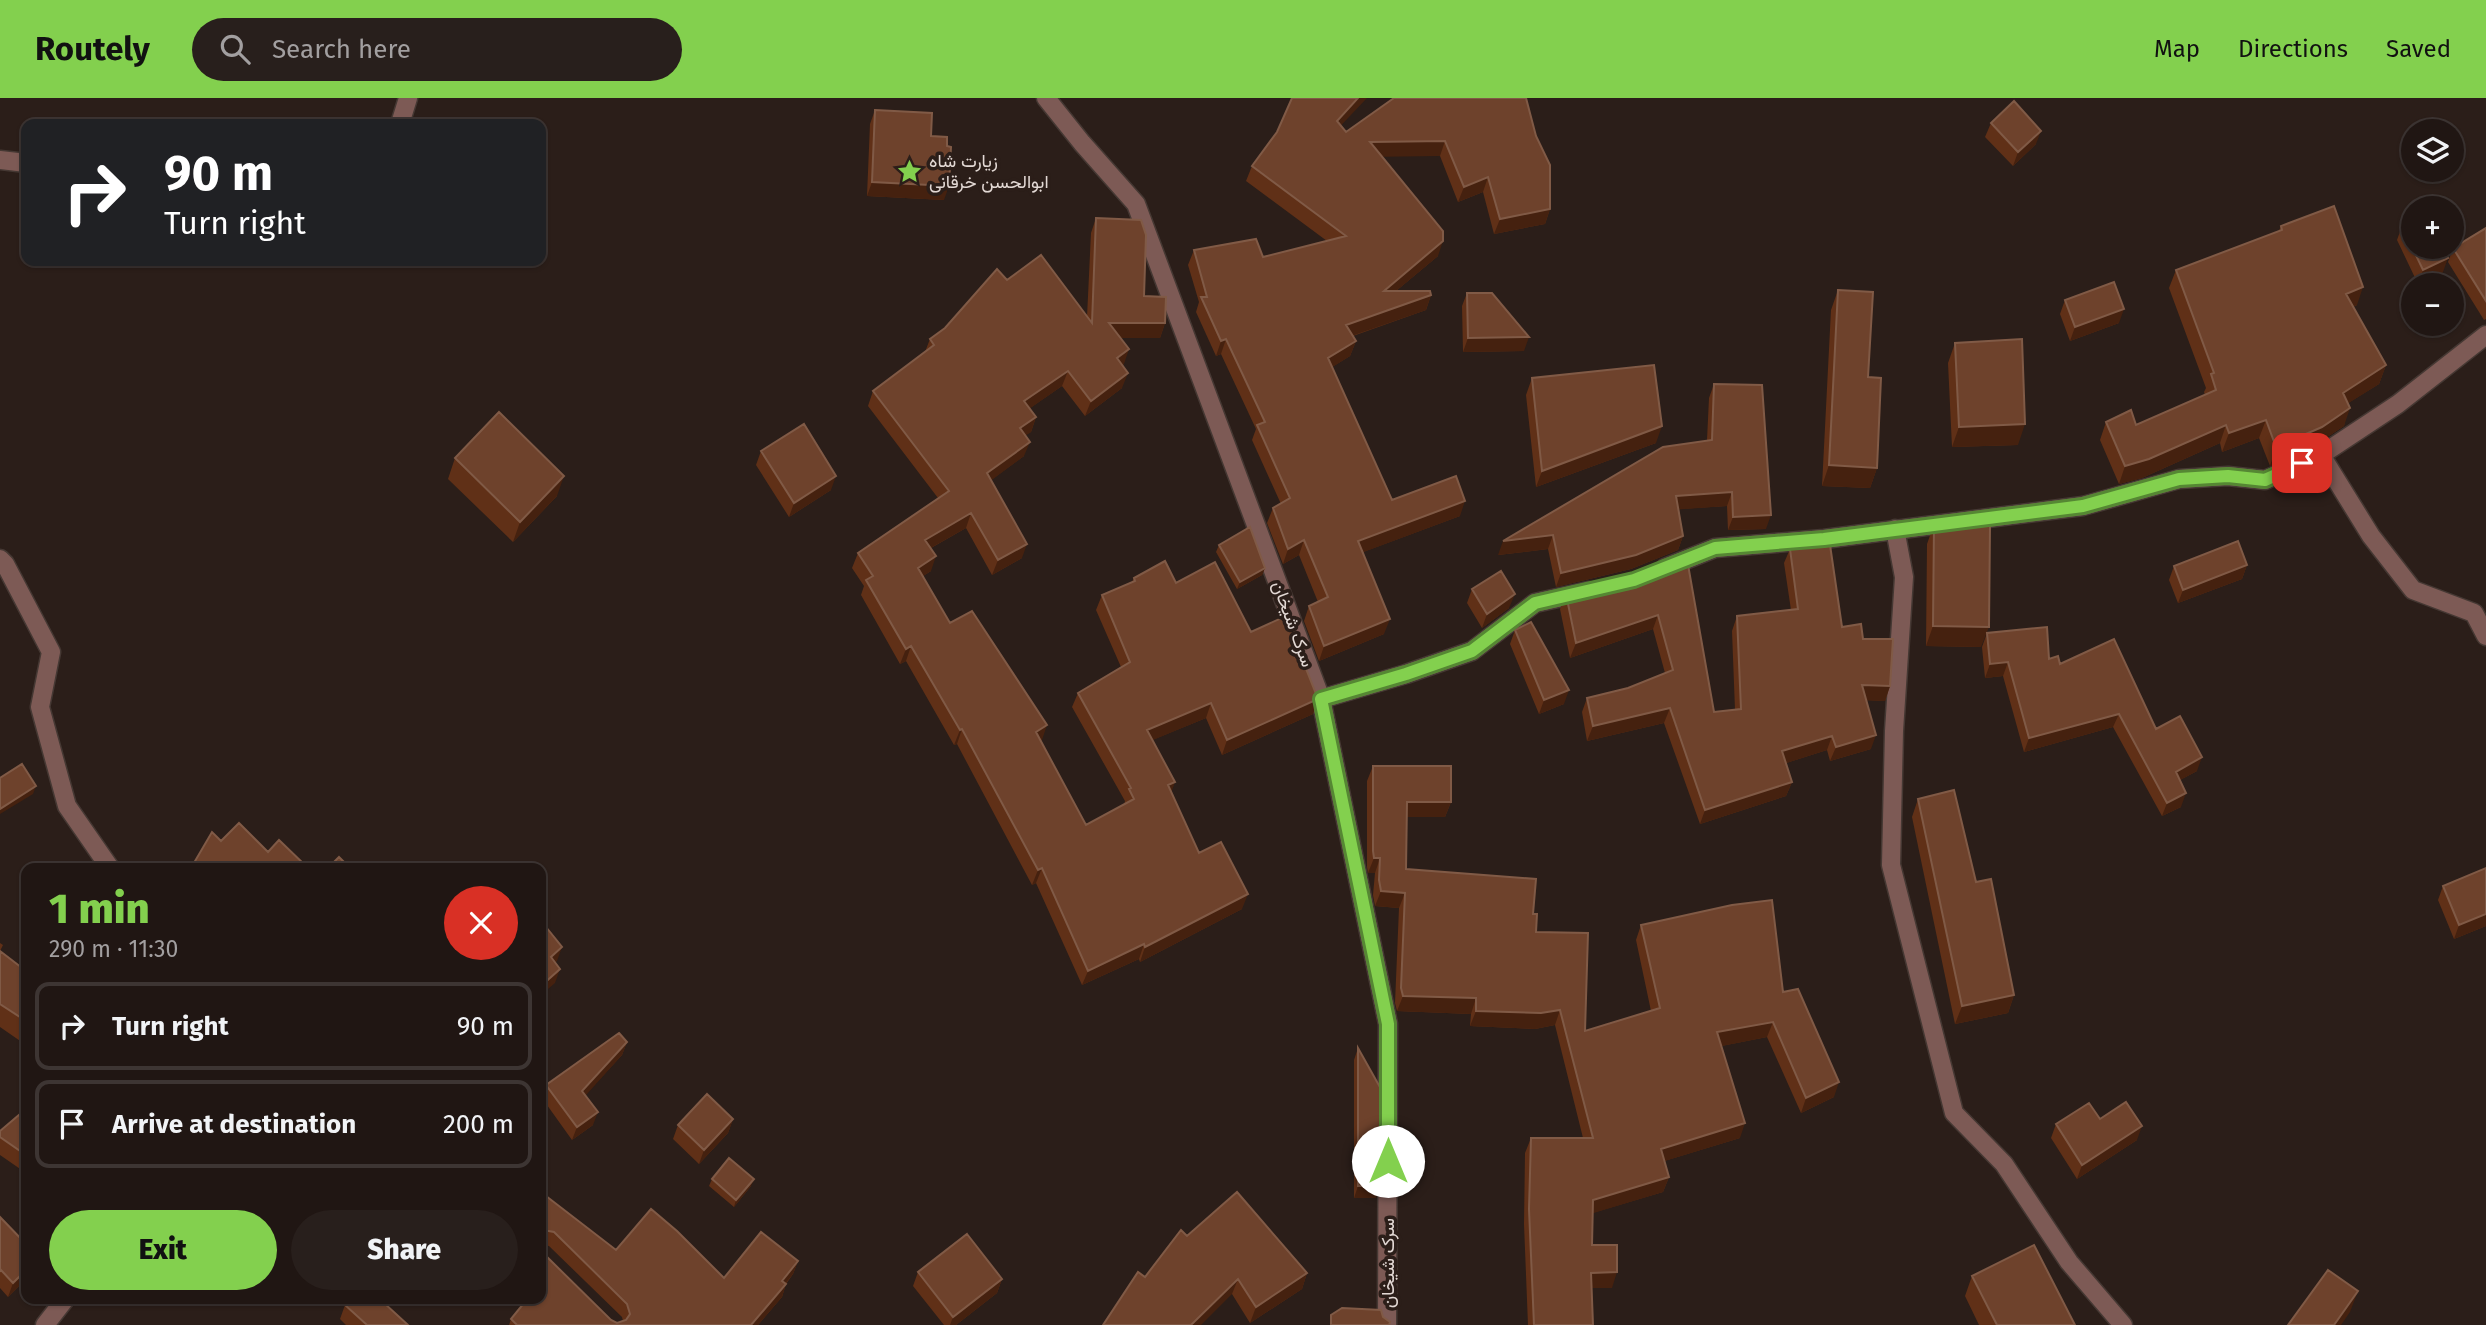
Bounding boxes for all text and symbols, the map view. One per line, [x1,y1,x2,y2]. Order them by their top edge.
search box [192,18,682,81]
text: Routely [35,29,150,69]
icon: search [216,30,254,68]
text: Search here [272,34,411,65]
text: Map [2154,35,2200,63]
text: Directions [2238,35,2348,63]
text: Saved [2386,35,2451,63]
map controls [2401,119,2464,336]
button: layers [2401,119,2464,182]
text: 90 m [164,144,273,203]
icon: right [49,147,140,238]
place label: زیارت شاه ابوالحسن خرقانی [929,150,1049,193]
place icon: زیارت شاه ابوالحسن خرقانی [895,157,923,185]
button: + [2401,196,2464,259]
text: Turn right [164,204,306,242]
button: − [2401,273,2464,336]
pin [2272,433,2332,493]
icon: arrive [2283,444,2321,482]
street label: سرک شیخان [1267,578,1319,670]
text: 1 min [49,884,150,934]
button: close [444,886,518,960]
text: 290 m · 11:30 [49,935,178,963]
icon: right [53,1007,91,1045]
text: Turn right [112,1011,229,1042]
text: 90 m [457,1011,514,1042]
icon: arrive [53,1105,91,1143]
text: Arrive at destination [112,1109,356,1140]
text: 200 m [443,1109,514,1140]
position arrow [1351,1124,1425,1198]
button: Exit [49,1210,277,1290]
button: Share [291,1210,518,1290]
street label: سرک شیخان [1377,1218,1399,1308]

